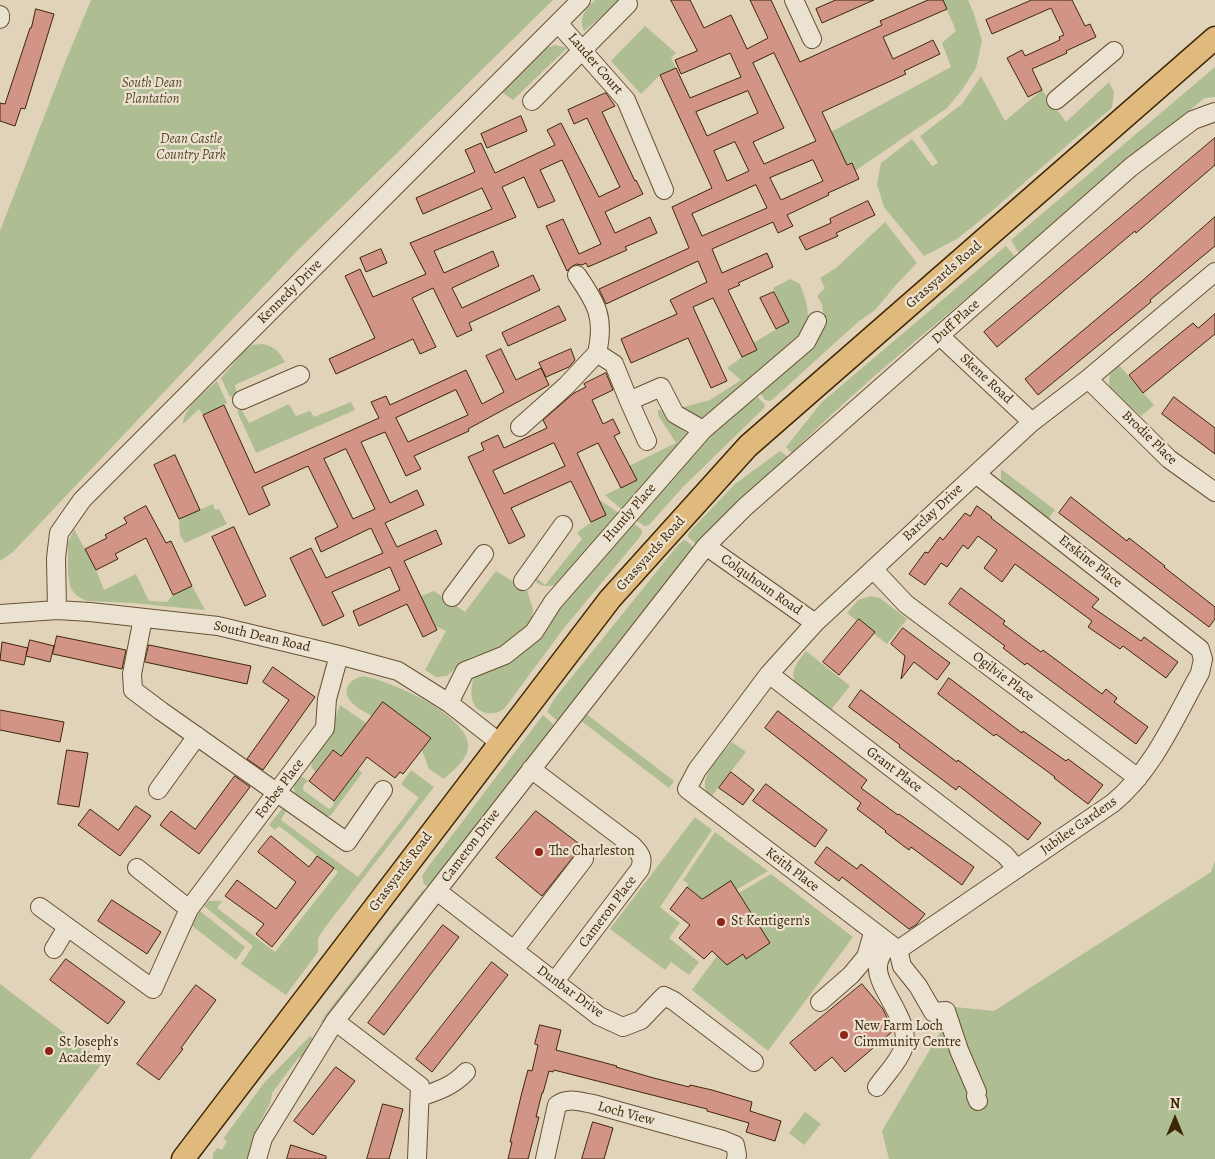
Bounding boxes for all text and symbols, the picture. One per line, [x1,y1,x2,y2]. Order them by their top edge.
street label: Lauder Court [564,30,626,98]
park label: South Dean Plantation [122,76,182,108]
park label: Dean Castle Country Park [156,132,226,164]
street label: Grassyards Road [903,238,985,312]
street label: Kennedy Drive [254,256,326,328]
street label: Duff Place [929,296,983,348]
street label: Skene Road [956,350,1016,408]
street label: Brodie Place [1118,407,1180,469]
street label: Huntly Place [600,480,660,546]
street label: Barclay Drive [899,481,967,545]
street label: Grassyards Road [613,513,689,595]
street label: Erskine Place [1055,532,1125,592]
street label: Colquhoun Road [717,551,805,619]
street label: South Dean Road [212,618,312,656]
street label: Ogilvie Place [969,648,1037,706]
street label: Grant Place [863,744,925,796]
street label: Forbes Place [252,756,308,822]
street label: Jubilee Gardens [1038,793,1120,859]
street label: Cameron Drive [438,806,504,886]
street label: Grassyards Road [366,829,436,915]
place label: The Charleston [549,844,635,860]
street label: Keith Place [762,844,822,896]
marker: The Charleston [533,846,545,858]
street label: Cameron Place [576,873,640,951]
place label: St Kentigern's [731,914,810,930]
marker: St Kentigern's [715,916,727,928]
street label: Dunbar Drive [533,962,607,1022]
place label: New Farm Loch Cimmunity Centre [854,1019,961,1052]
marker: New Farm Loch Cimmunity Centre [838,1029,850,1041]
place label: St Joseph's Academy [59,1035,119,1068]
marker: St Joseph's Academy [43,1045,55,1057]
north arrow [1150,1094,1200,1144]
text: N [1170,1094,1180,1113]
street label: Loch View [596,1098,656,1130]

